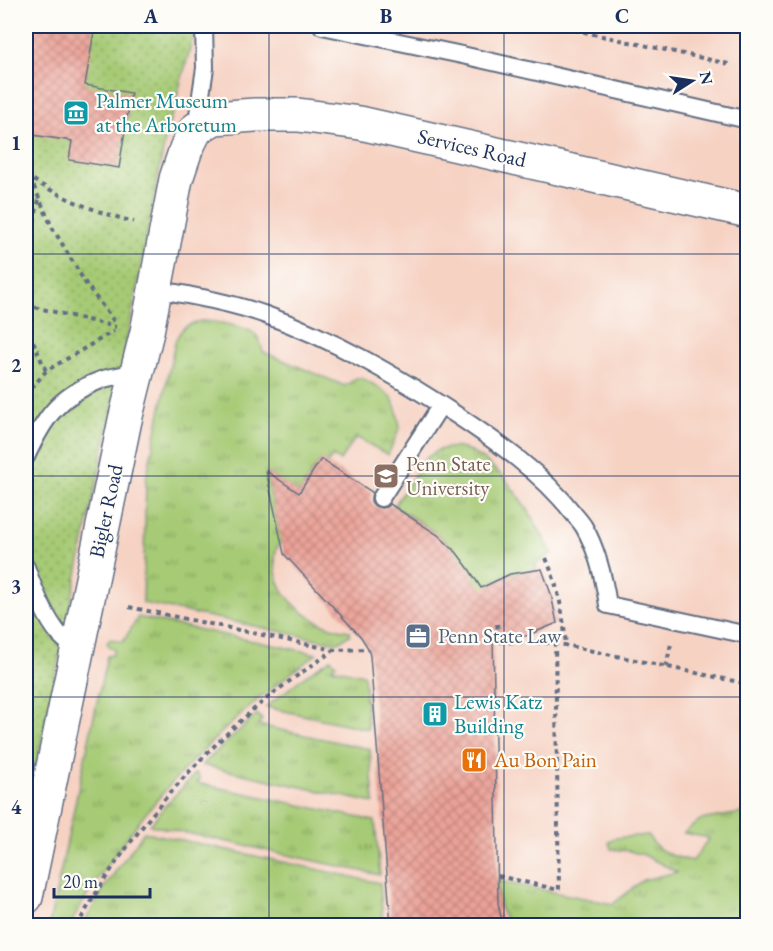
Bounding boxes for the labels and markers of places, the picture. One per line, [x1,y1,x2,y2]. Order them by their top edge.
place label: Palmer Museum at the Arboretum [96,87,237,138]
museum icon: Palmer Museum at the Arboretum [61,98,91,128]
place label: Penn State University [406,450,491,501]
school or university icon: Penn State University [371,461,401,491]
office icon: Penn State Law [403,621,433,651]
place label: Penn State Law [438,622,562,649]
place label: Lewis Katz Building [454,688,542,739]
building icon: Lewis Katz Building [420,699,450,729]
restaurant icon: Au Bon Pain [459,745,489,775]
place label: Au Bon Pain [493,746,597,773]

